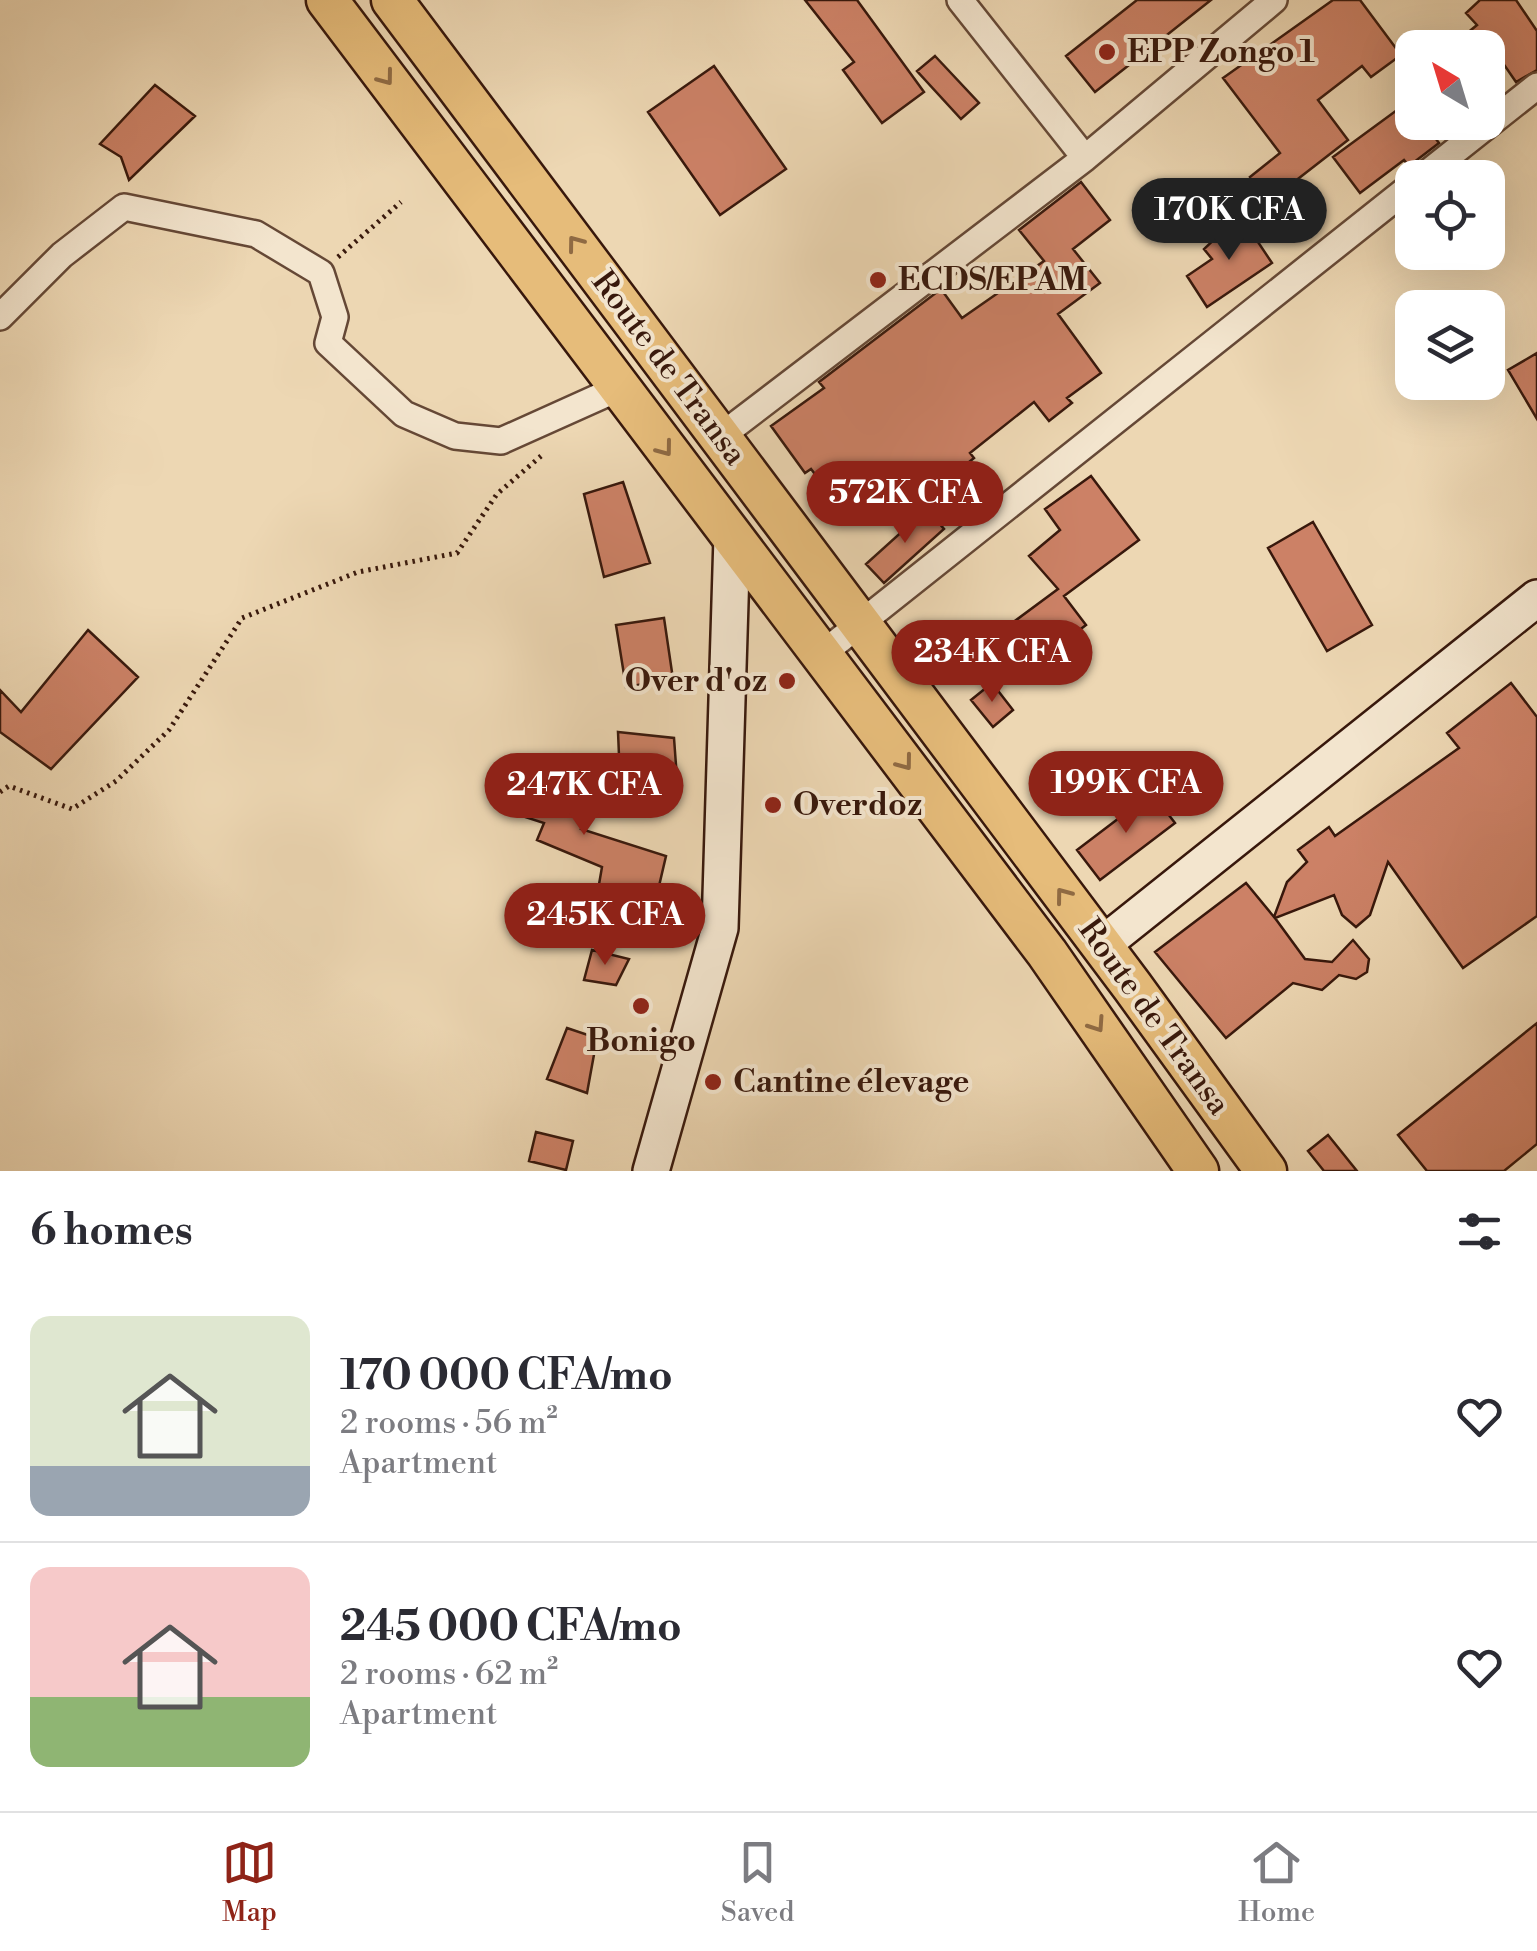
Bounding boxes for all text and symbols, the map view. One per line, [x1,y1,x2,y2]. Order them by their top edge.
north arrow [1395,30,1505,140]
map controls [1395,30,1505,400]
place label: EPP Zongo 1 [1127,32,1316,72]
marker: EPP Zongo 1 [1096,41,1118,63]
one-way arrow [374,67,391,85]
button: locate [1395,160,1505,270]
pin: 170K CFA [1126,178,1332,263]
text: 170K CFA [1154,190,1304,230]
one-way arrow [569,236,586,254]
place label: ECDS/EPAM [898,260,1088,300]
street label: Route de Transa [583,263,756,474]
marker: ECDS/EPAM [867,269,889,291]
button: layers [1395,290,1505,400]
one-way arrow [654,438,671,456]
pin: 572K CFA [802,461,1008,546]
text: 572K CFA [828,473,982,513]
pin: 234K CFA [889,620,1095,705]
text: 234K CFA [913,632,1071,672]
place label: Over d'oz [625,661,767,701]
marker: Over d'oz [776,670,798,692]
pin: 199K CFA [1023,751,1229,836]
one-way arrow [893,752,910,770]
pin: 247K CFA [481,753,687,838]
text: 199K CFA [1050,763,1202,803]
text: 247K CFA [506,765,662,805]
place label: Overdoz [793,785,922,825]
marker: Overdoz [762,794,784,816]
pin: 245K CFA [502,883,708,968]
one-way arrow [1058,888,1075,906]
text: 245K CFA [526,895,684,935]
street label: Route de Transa [1069,911,1239,1124]
marker: Bonigo [630,995,652,1017]
one-way arrow [1085,1014,1103,1033]
place label: Bonigo [586,1021,696,1061]
place label: Cantine élevage [733,1062,970,1102]
marker: Cantine élevage [702,1071,724,1093]
icon: filters [1452,1204,1507,1259]
text: 6 homes [30,1205,193,1258]
text: 170 000 CFA/mo [340,1350,673,1403]
icon: home [110,1356,230,1476]
icon: heart [1452,1389,1507,1444]
text: 2 rooms · 56 m² [340,1403,558,1443]
text: Apartment [340,1443,497,1483]
text: 245 000 CFA/mo [340,1601,682,1654]
icon: home [110,1607,230,1727]
icon: heart [1452,1640,1507,1695]
text: 2 rooms · 62 m² [340,1654,558,1694]
text: Apartment [340,1694,497,1734]
tab: Map [222,1835,277,1930]
tab: Saved [721,1835,794,1930]
tab: Home [1238,1835,1315,1930]

